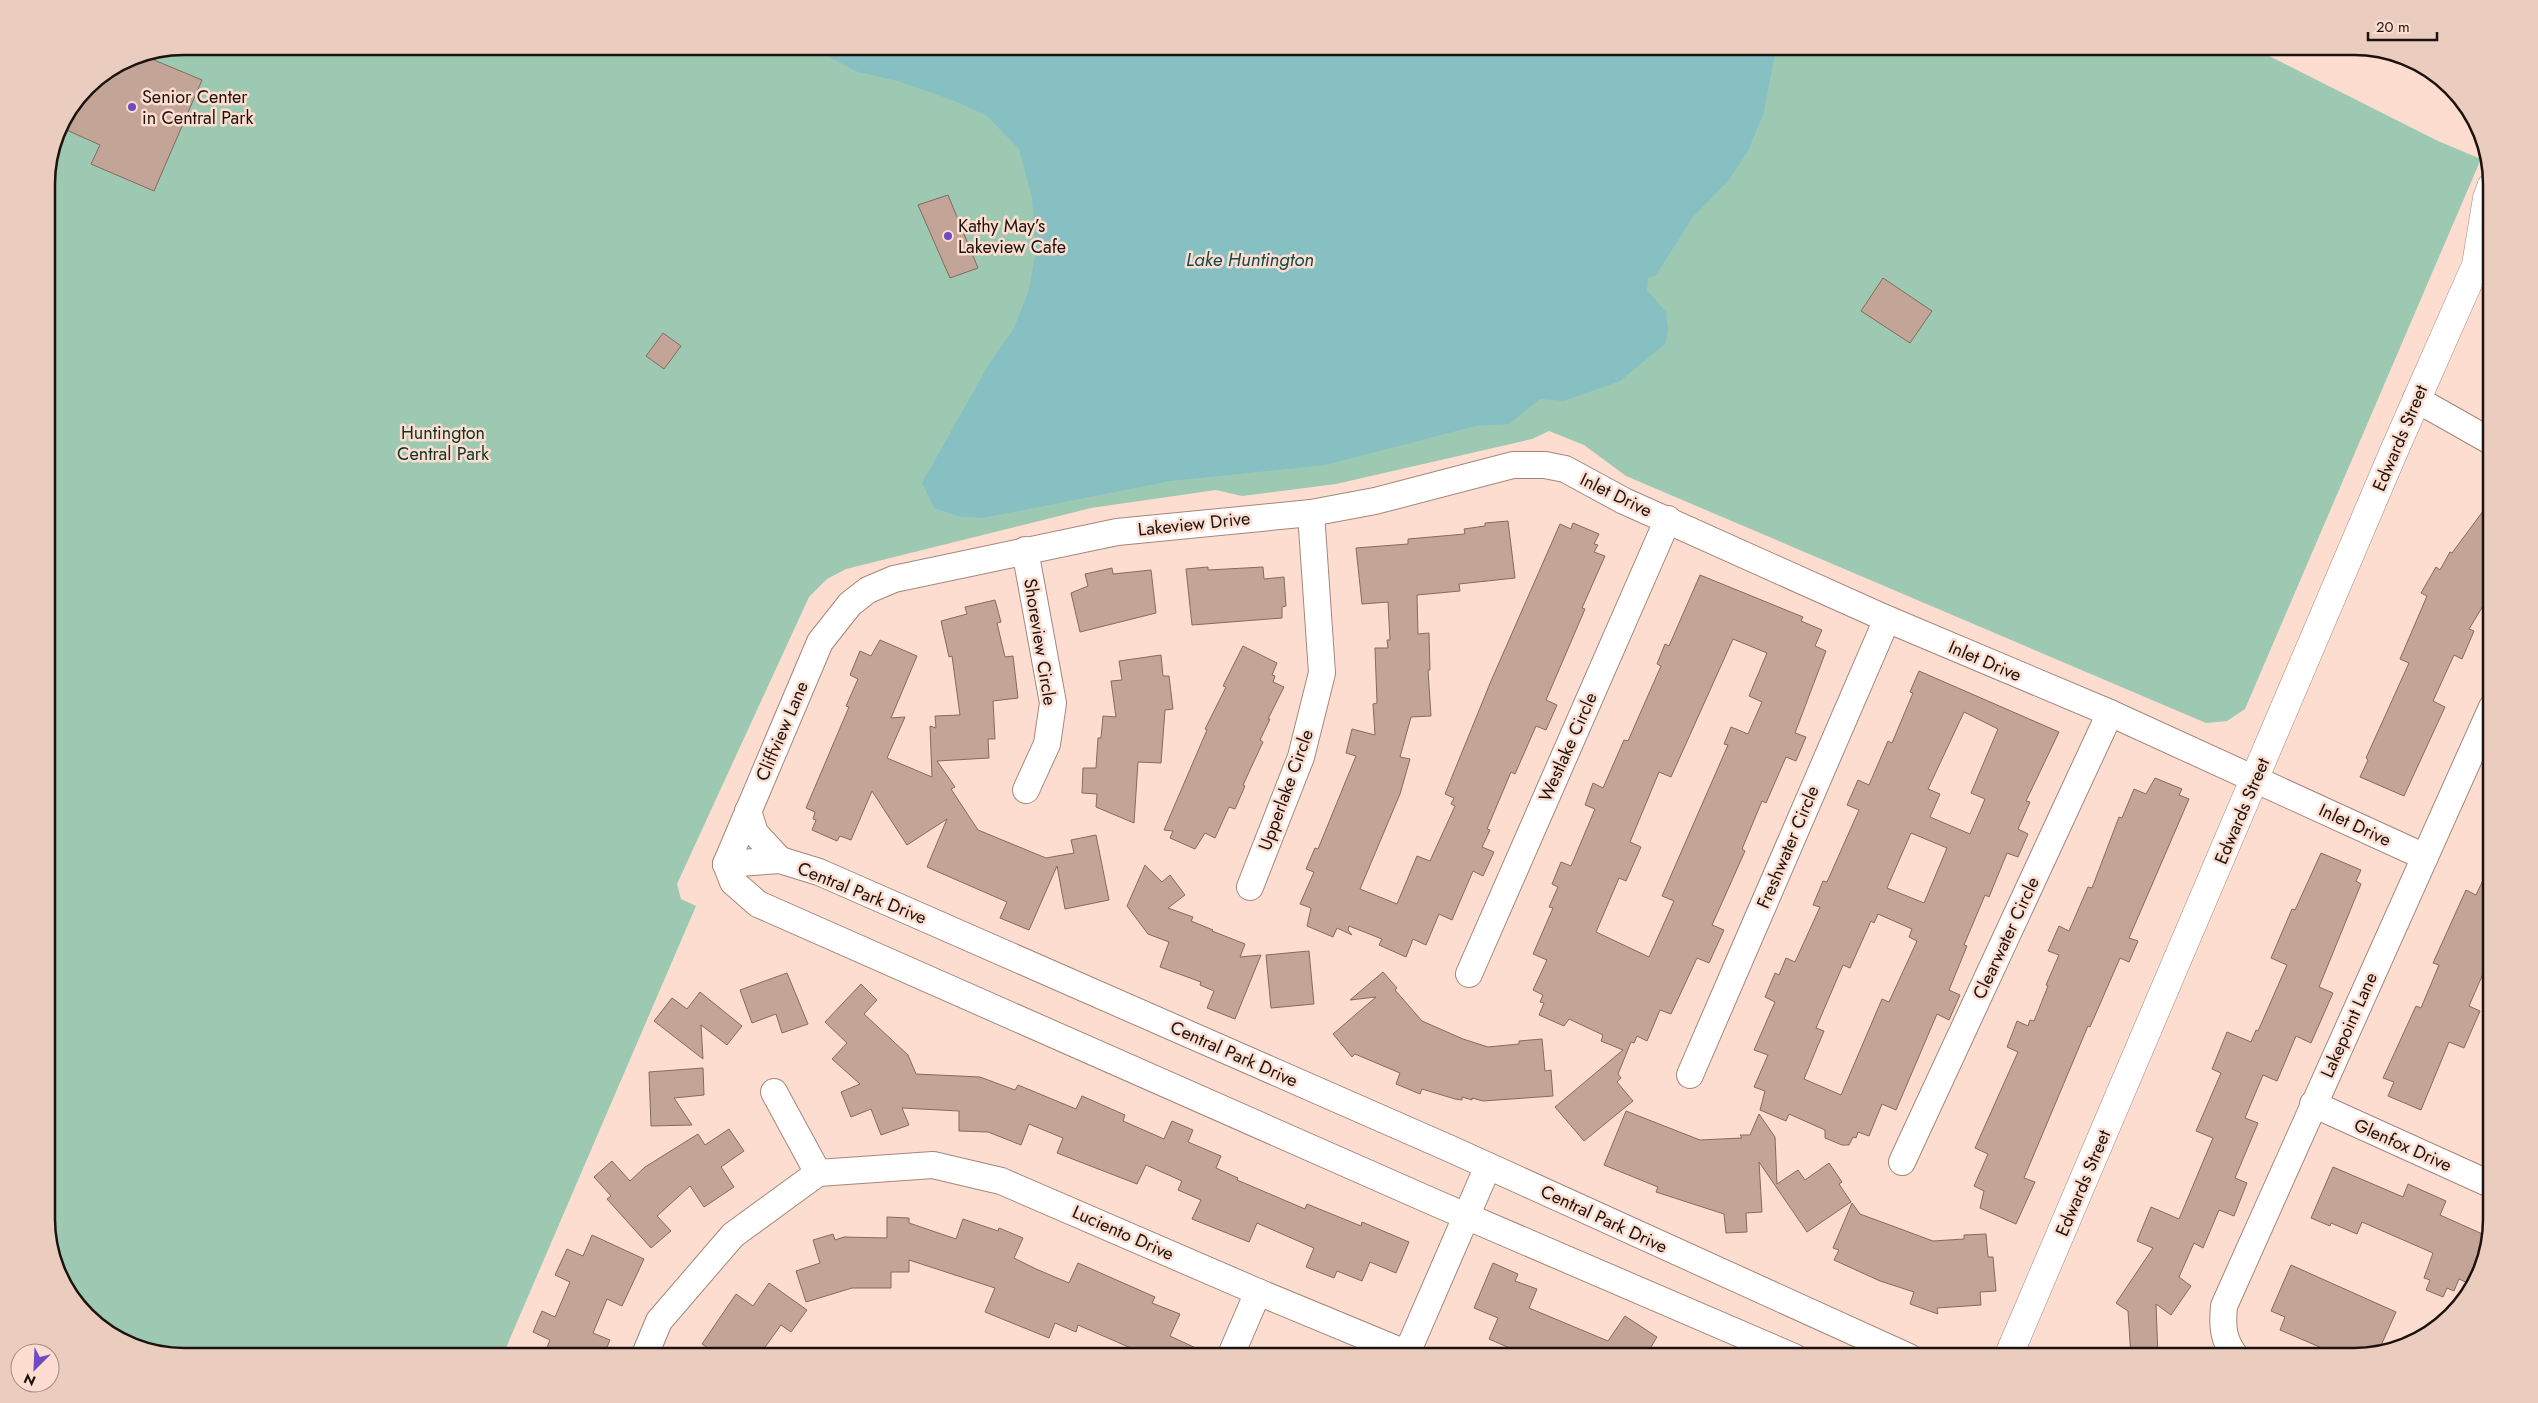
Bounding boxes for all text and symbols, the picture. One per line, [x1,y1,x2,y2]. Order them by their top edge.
scale bar [2368,10,2437,42]
text: 20 m [2376,16,2410,38]
place label: Senior Center in Central Park [142,84,253,131]
marker: Senior Center in Central Park [126,101,138,113]
place label: Kathy May’s Lakeview Cafe [958,213,1066,260]
marker: Kathy May’s Lakeview Cafe [942,230,954,242]
water label: Lake Huntington [1186,246,1314,273]
street label: Edwards Street [2366,380,2434,495]
park label: Huntington Central Park [397,420,489,467]
street label: Inlet Drive [1576,466,1656,524]
street label: Lakeview Drive [1137,505,1251,543]
street label: Shoreview Circle [1017,577,1063,707]
street label: Inlet Drive [1944,634,2026,688]
street label: Cliffview Lane [749,677,815,785]
street label: Westlake Circle [1532,688,1604,806]
street label: Upperlake Circle [1252,726,1320,854]
street label: Edwards Street [2208,753,2276,868]
street label: Freshwater Circle [1750,781,1826,913]
street label: Inlet Drive [2315,797,2395,853]
street label: Central Park Drive [794,855,930,931]
street label: Clearwater Circle [1966,873,2046,1003]
street label: Lakepoint Lane [2314,968,2384,1082]
street label: Central Park Drive [1166,1014,1302,1094]
street label: Glenfox Drive [2350,1112,2456,1178]
street label: Edwards Street [2049,1125,2117,1240]
street label: Central Park Drive [1536,1178,1672,1260]
street label: Luciento Drive [1068,1199,1178,1267]
north arrow [10,1343,60,1393]
text: N [21,1368,39,1391]

